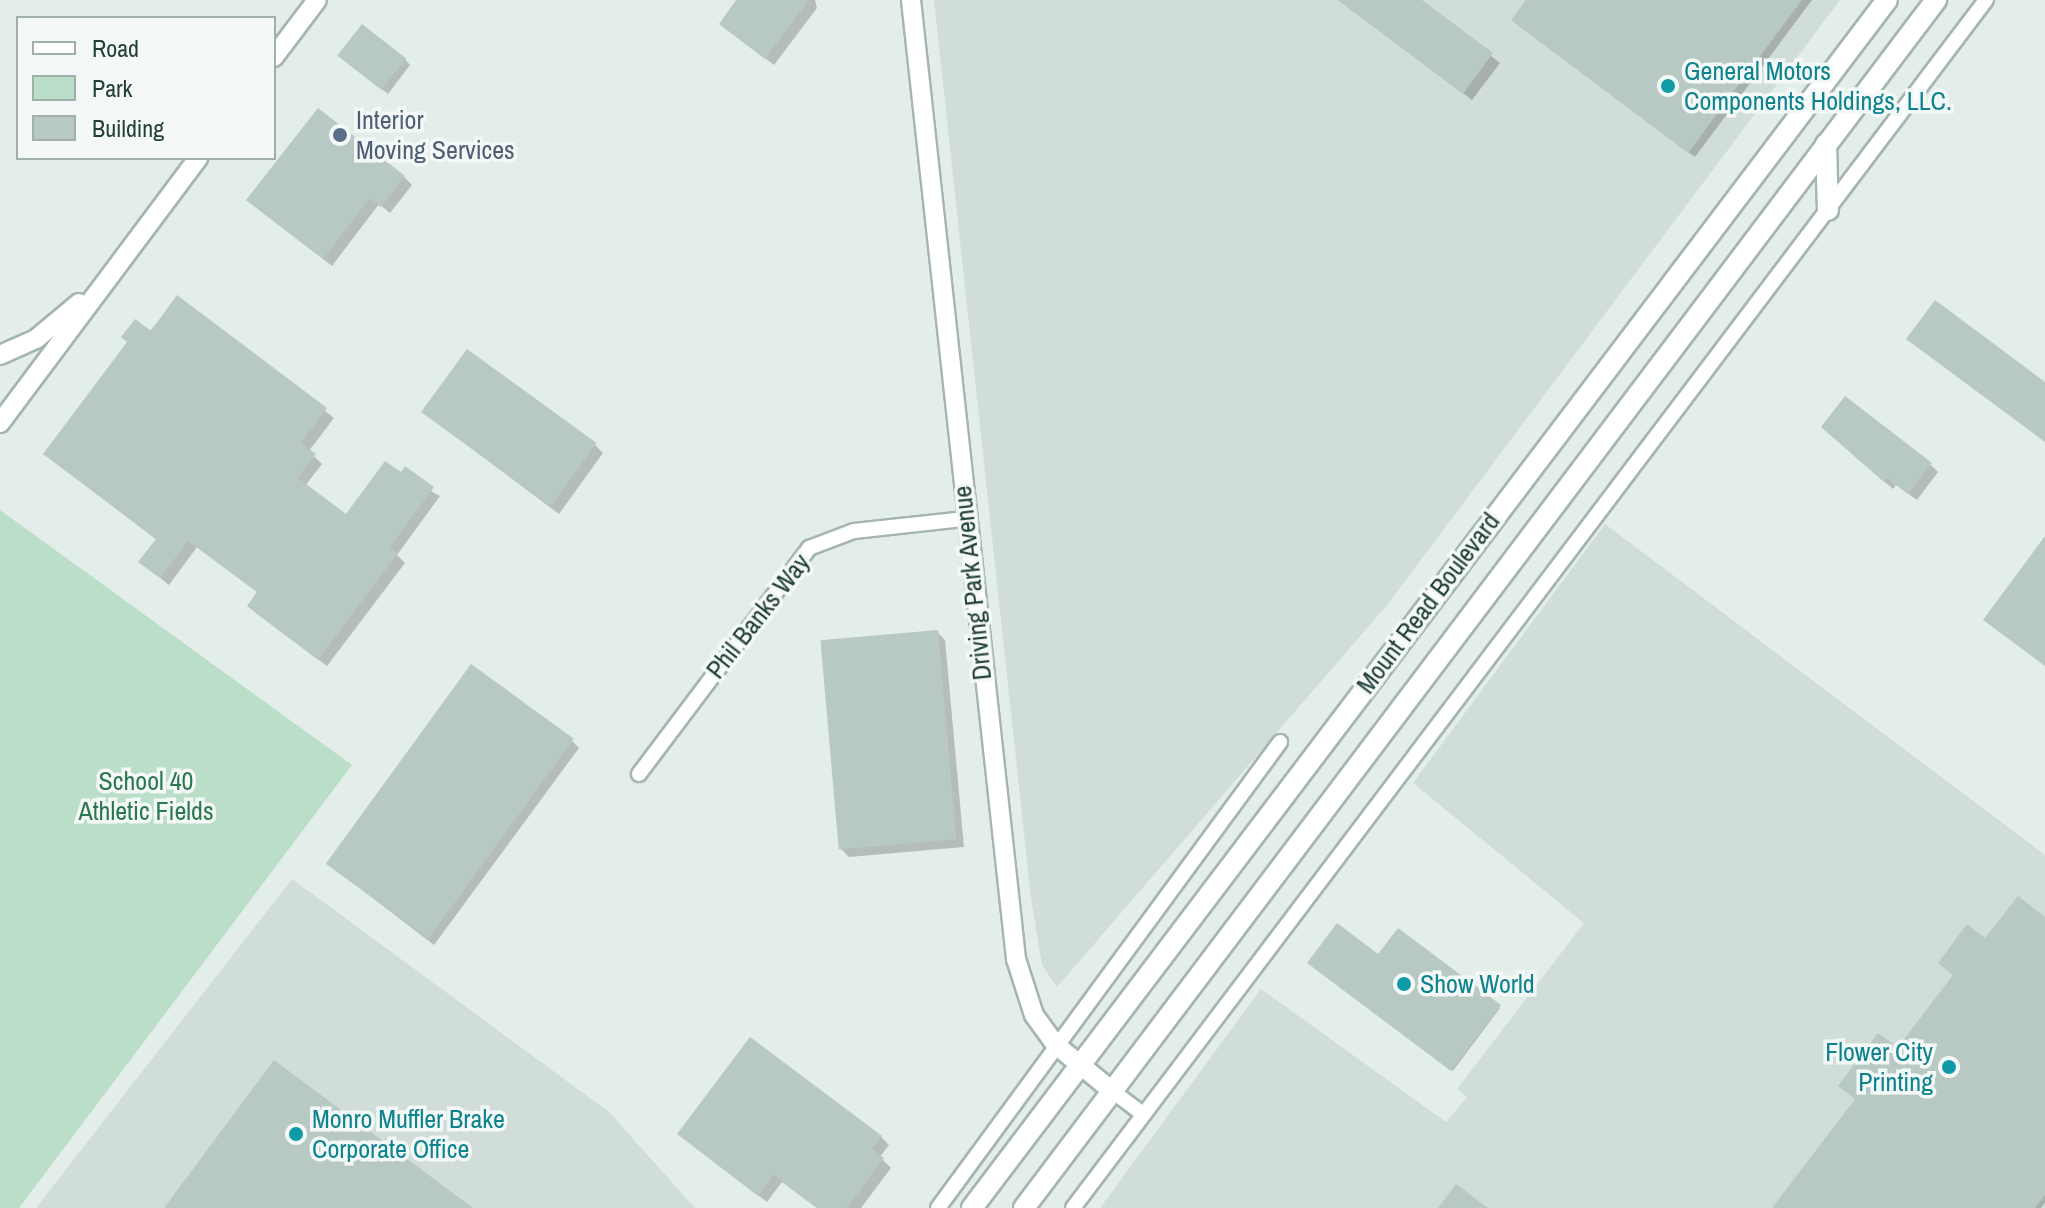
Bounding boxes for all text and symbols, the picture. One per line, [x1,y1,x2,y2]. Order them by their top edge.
legend [16,16,276,160]
text: Road [92,32,139,64]
place label: General Motors Components Holdings, LLC. [1684,55,1952,116]
text: Park [92,72,132,104]
marker: General Motors Components Holdings, LLC. [1659,77,1677,95]
place label: Interior Moving Services [356,104,515,166]
text: Building [92,112,164,144]
marker: Interior Moving Services [331,126,349,144]
street label: Driving Park Avenue [946,484,998,682]
street label: Mount Read Boulevard [1350,507,1506,699]
street label: Phil Banks Way [700,547,816,685]
park label: School 40 Athletic Fields [78,765,214,826]
place label: Show World [1420,968,1535,1000]
marker: Show World [1395,975,1413,993]
place label: Flower City Printing [1825,1036,1933,1098]
marker: Flower City Printing [1940,1058,1958,1076]
place label: Monro Muffler Brake Corporate Office [312,1103,505,1164]
marker: Monro Muffler Brake Corporate Office [287,1125,305,1143]

